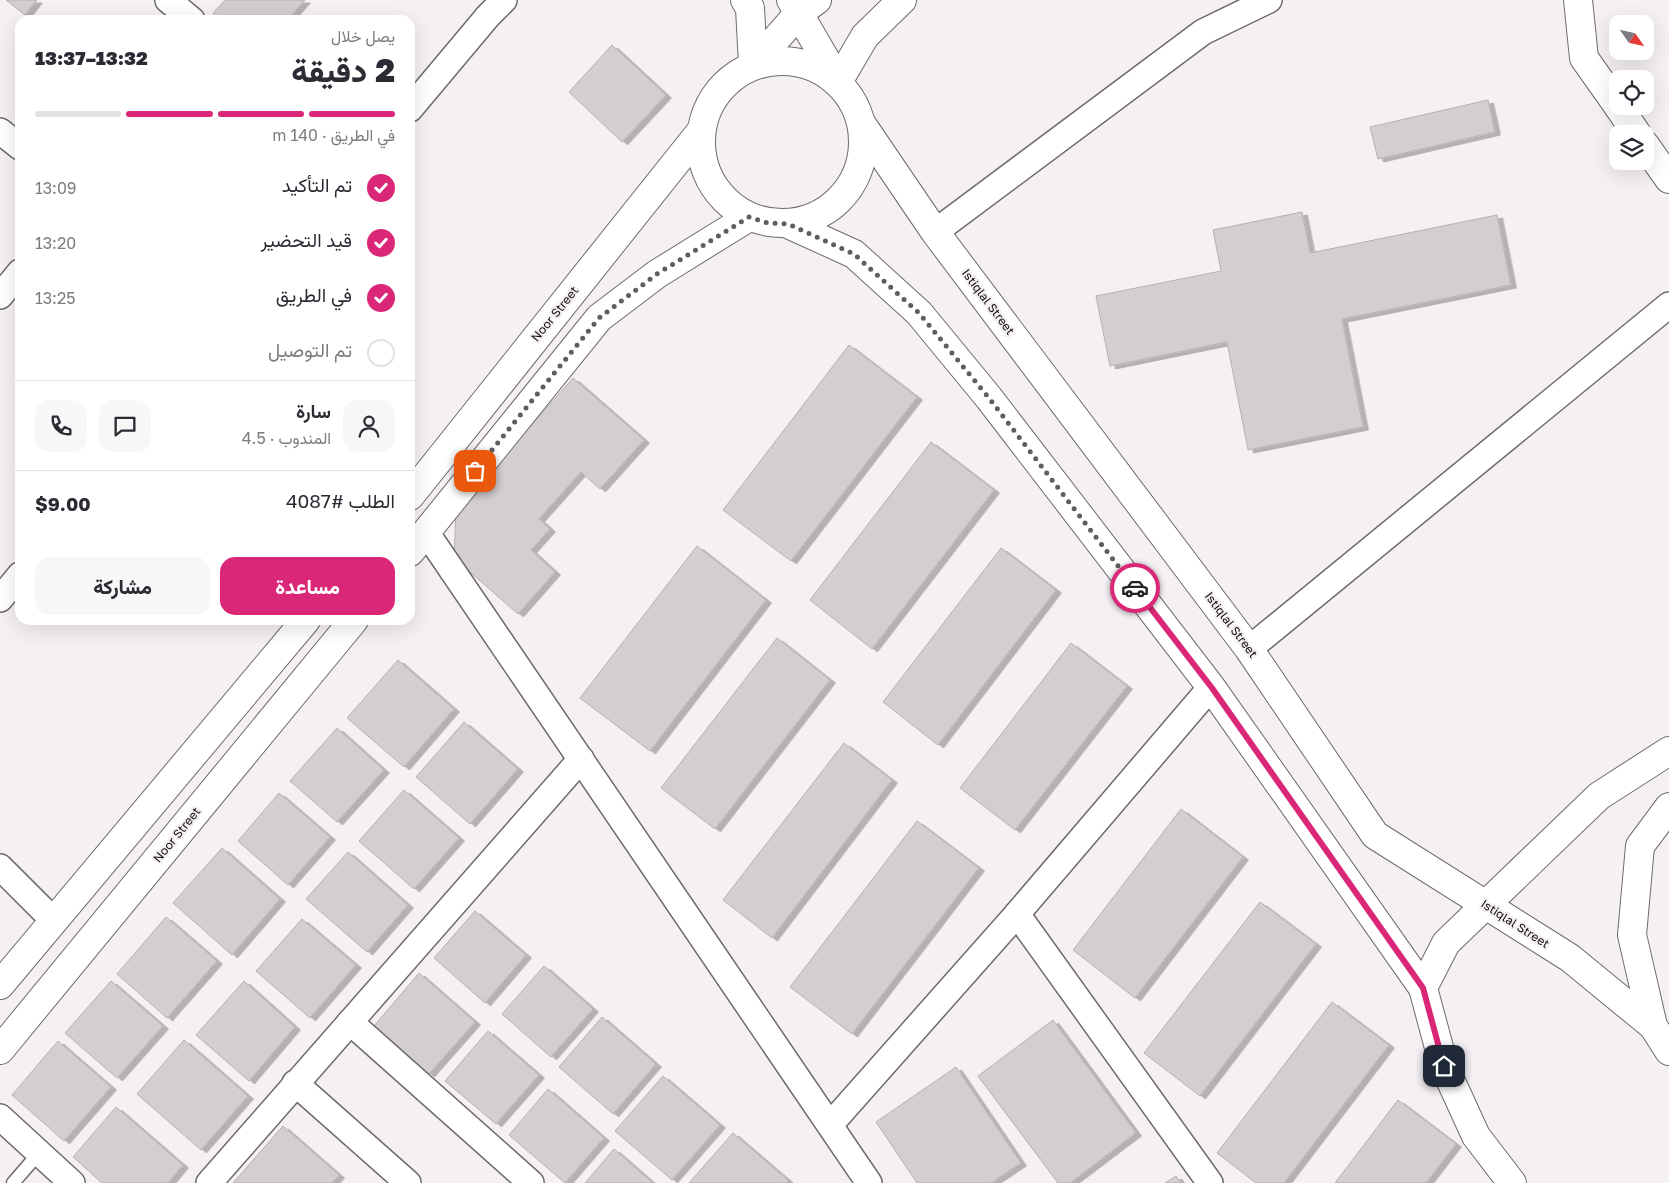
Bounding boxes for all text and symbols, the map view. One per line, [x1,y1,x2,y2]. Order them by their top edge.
north arrow [1609,15,1654,60]
map controls [1609,15,1654,170]
text: يصل خلال [331,26,395,46]
text: 13:32–13:37 [35,46,148,69]
text: 2 دقيقة [291,51,395,89]
button: locate [1609,70,1654,115]
text: في الطريق · 140 m [272,125,395,145]
button: layers [1609,125,1654,170]
text: تم التأكيد [282,173,352,196]
icon: check [367,174,395,202]
text: 13:09 [35,178,77,198]
text: قيد التحضير [261,228,352,251]
icon: check [367,229,395,257]
text: 13:20 [35,233,76,253]
street label: Istiqlal Street [959,266,1018,338]
text: في الطريق [276,283,352,306]
street label: Noor Street [528,283,582,344]
icon: check [367,284,395,312]
text: 13:25 [35,288,75,308]
text: تم التوصيل [268,338,352,361]
text: سارة [296,399,331,422]
button: phone [35,400,87,452]
button: chat [99,400,151,452]
button: person [343,400,395,452]
text: المندوب · 4.5 [242,428,331,448]
pin [454,450,496,492]
icon: bag [461,457,489,485]
text: الطلب #4087 [286,489,395,512]
text: $9.00 [35,492,91,515]
button: مشاركة [35,557,210,615]
button: مساعدة [220,557,395,615]
courier [1110,563,1160,613]
icon: car [1121,574,1149,602]
street label: Istiqlal Street [1202,589,1261,661]
street label: Noor Street [150,804,204,865]
street label: Istiqlal Street [1478,896,1552,951]
pin [1423,1045,1465,1087]
icon: home [1430,1052,1458,1080]

